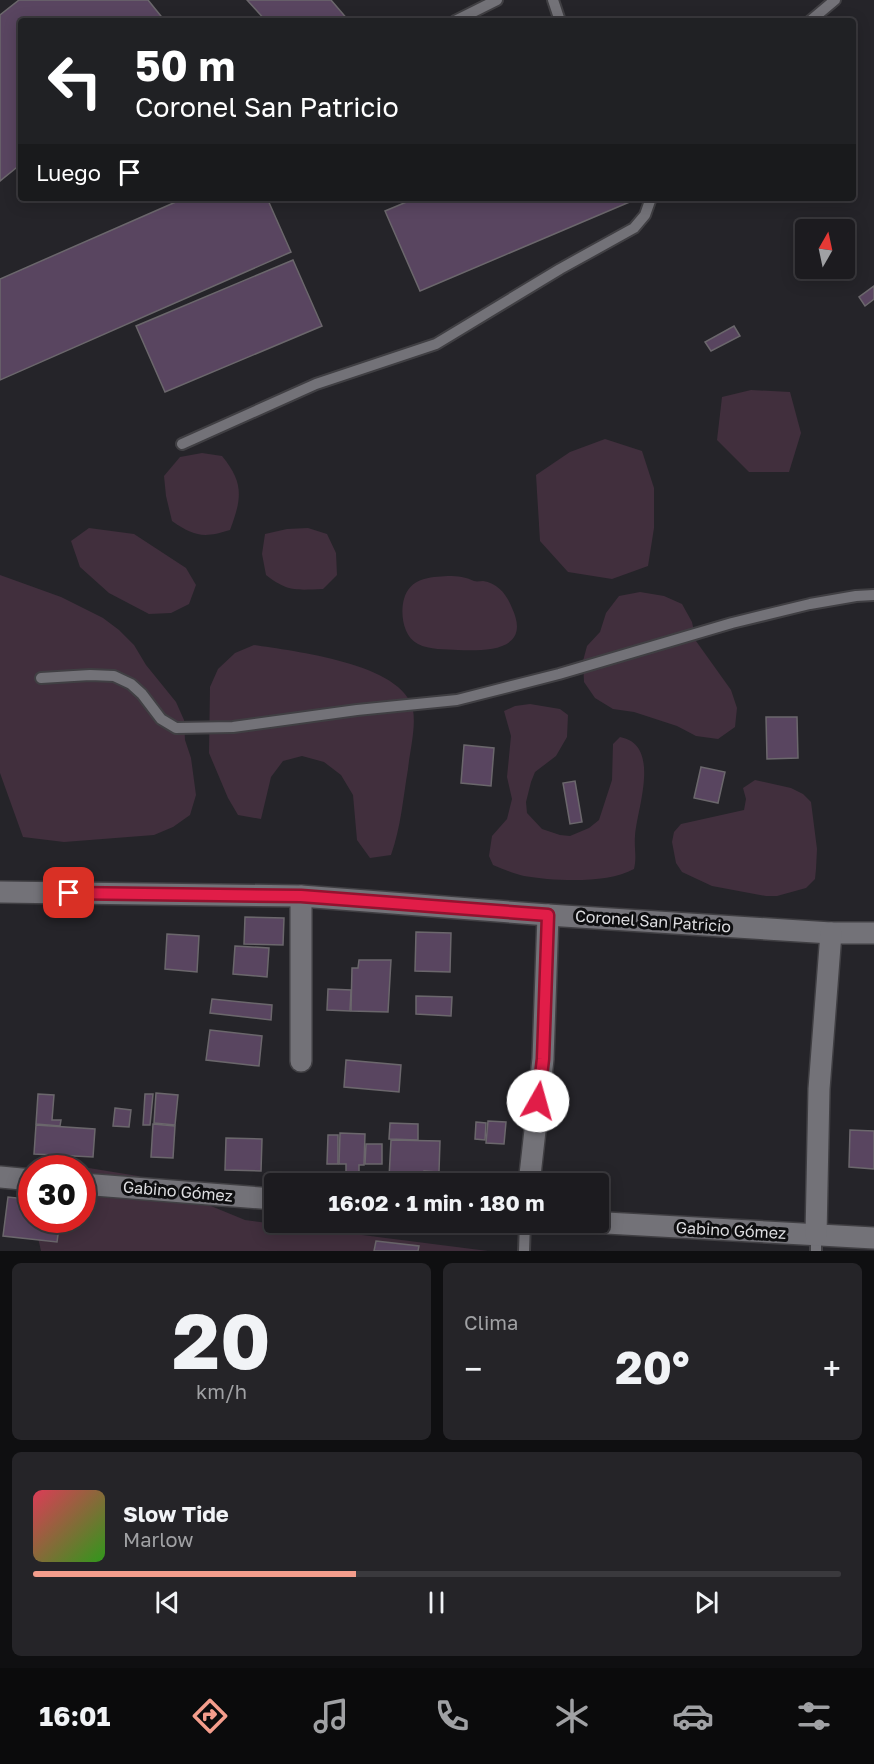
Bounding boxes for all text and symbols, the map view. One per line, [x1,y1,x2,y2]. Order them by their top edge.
text: 50 m [135,40,235,90]
icon: left [36,42,114,120]
text: Coronel San Patricio [135,91,399,123]
icon: arrive [113,156,146,189]
text: Luego [36,159,101,186]
north arrow [795,219,855,279]
map controls [795,219,855,279]
pin [43,867,94,918]
icon: arrive [52,876,85,909]
street label: Coronel San Patricio [574,906,732,936]
position arrow [506,1069,570,1133]
speed limit sign: 30 [18,1155,96,1233]
street label: Gabino Gómez [122,1176,234,1206]
text: 16:02 · 1 min · 180 m [328,1189,545,1216]
street label: Gabino Gómez [675,1217,787,1243]
text: 20 [172,1293,271,1386]
text: Clima [464,1310,518,1334]
text: 20° [615,1340,690,1394]
text: − [464,1349,482,1388]
text: + [823,1349,841,1388]
text: km/h [196,1379,247,1403]
text: Slow Tide [123,1500,229,1527]
text: Marlow [123,1527,194,1551]
icon: previous [151,1586,184,1619]
icon: pause [420,1586,453,1619]
icon: next [690,1586,723,1619]
icon: directions [189,1695,231,1737]
icon: music [310,1695,352,1737]
icon: phone [431,1695,473,1737]
icon: climate [551,1695,593,1737]
icon: car [672,1695,714,1737]
icon: filters [793,1695,835,1737]
text: 16:01 [39,1700,111,1732]

